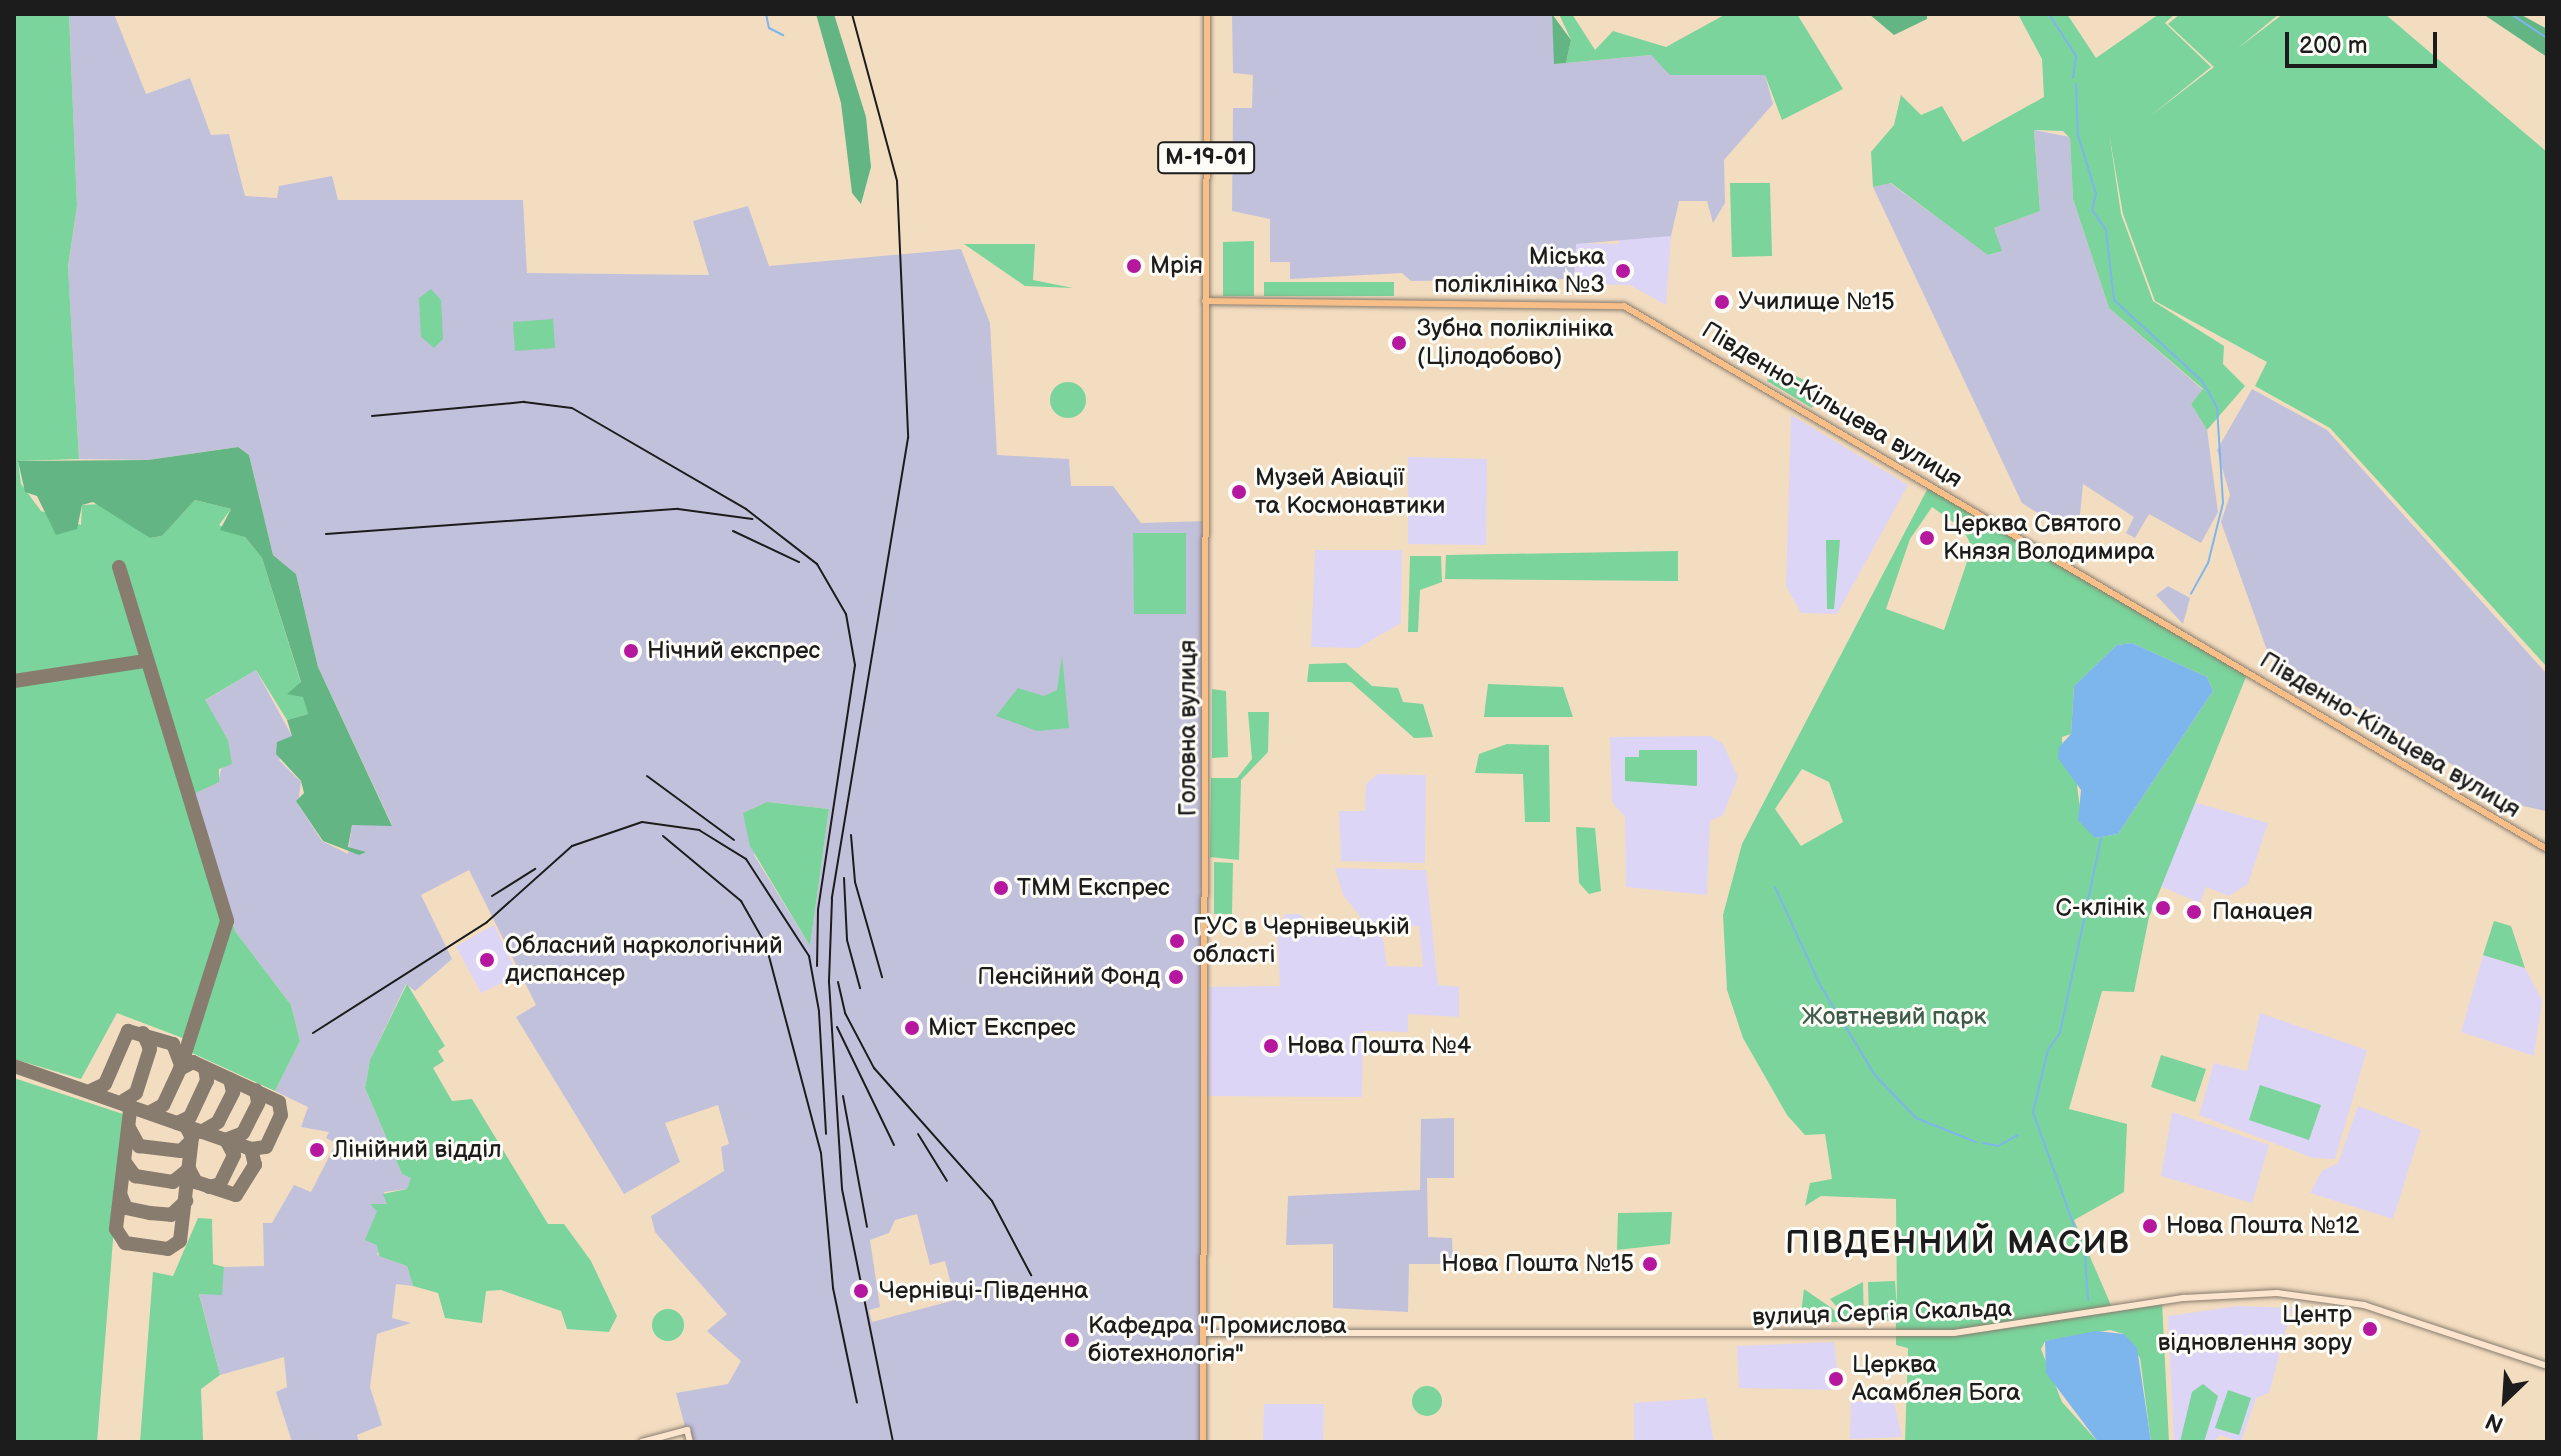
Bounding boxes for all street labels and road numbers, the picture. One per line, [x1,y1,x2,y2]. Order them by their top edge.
road number: М-19-01 [1156,140,1256,176]
street label: Південно-Кільцева вулиця [1697,316,1967,494]
street label: Головна вулиця [1174,640,1202,816]
street label: Південно-Кільцева вулиця [2255,646,2525,824]
street label: вулиця Сергія Скальда [1752,1294,2012,1332]

